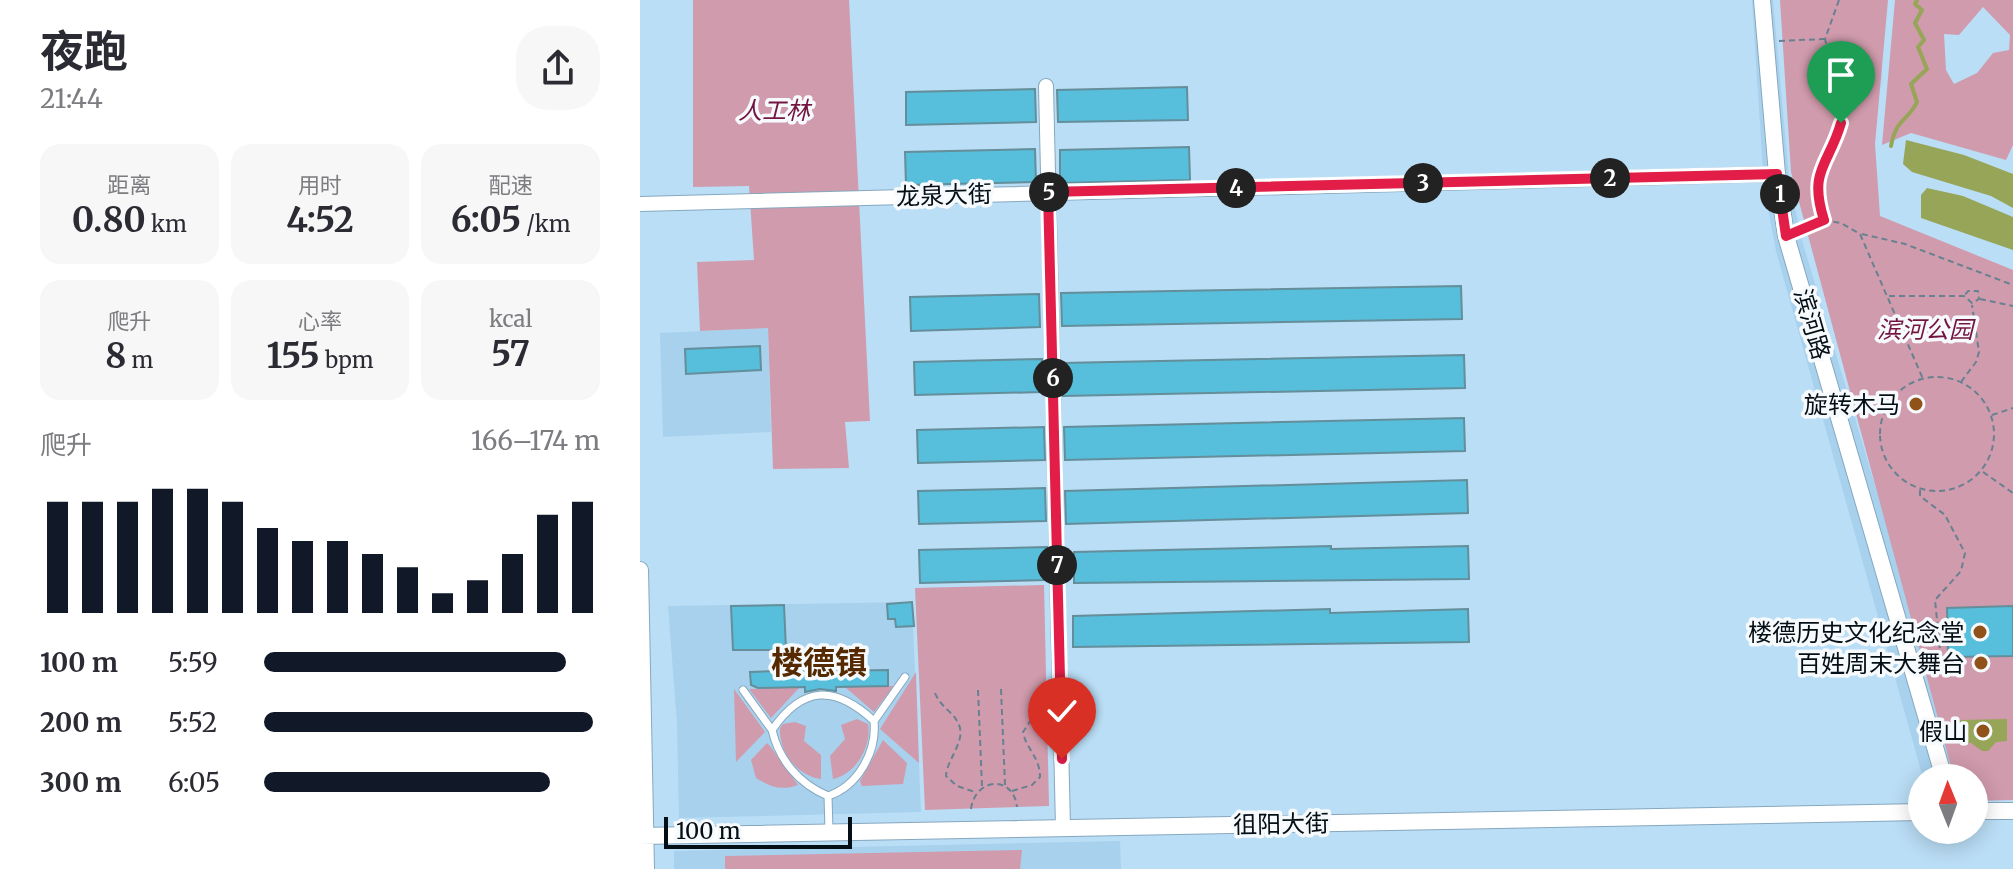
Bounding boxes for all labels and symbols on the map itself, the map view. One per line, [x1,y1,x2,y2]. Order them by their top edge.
pin [1807,41,1875,123]
park label: 人工林 [738,95,813,126]
pin: 2 [1590,158,1630,198]
pin: 3 [1403,163,1443,203]
pin: 4 [1216,168,1256,208]
pin: 5 [1029,172,1069,212]
pin: 1 [1760,174,1800,214]
street label: 龙泉大街 [895,178,993,212]
street label: 滨河路 [1787,285,1837,363]
park label: 滨河公园 [1877,314,1976,345]
pin: 6 [1033,358,1073,398]
place label: 旋转木马 [1804,389,1900,420]
marker: 旋转木马 [1907,395,1925,413]
pin: 7 [1037,545,1077,585]
place label: 楼德历史文化纪念堂 [1748,617,1964,648]
marker: 楼德历史文化纪念堂 [1971,623,1989,641]
district label: 楼德镇 [771,643,867,683]
place label: 百姓周末大舞台 [1797,648,1965,679]
marker: 百姓周末大舞台 [1972,654,1990,672]
pin [1028,677,1096,759]
place label: 假山 [1919,716,1967,747]
marker: 假山 [1974,722,1992,740]
north arrow [1908,764,1988,844]
street label: 徂阳大街 [1233,808,1329,840]
scale bar [664,813,852,849]

